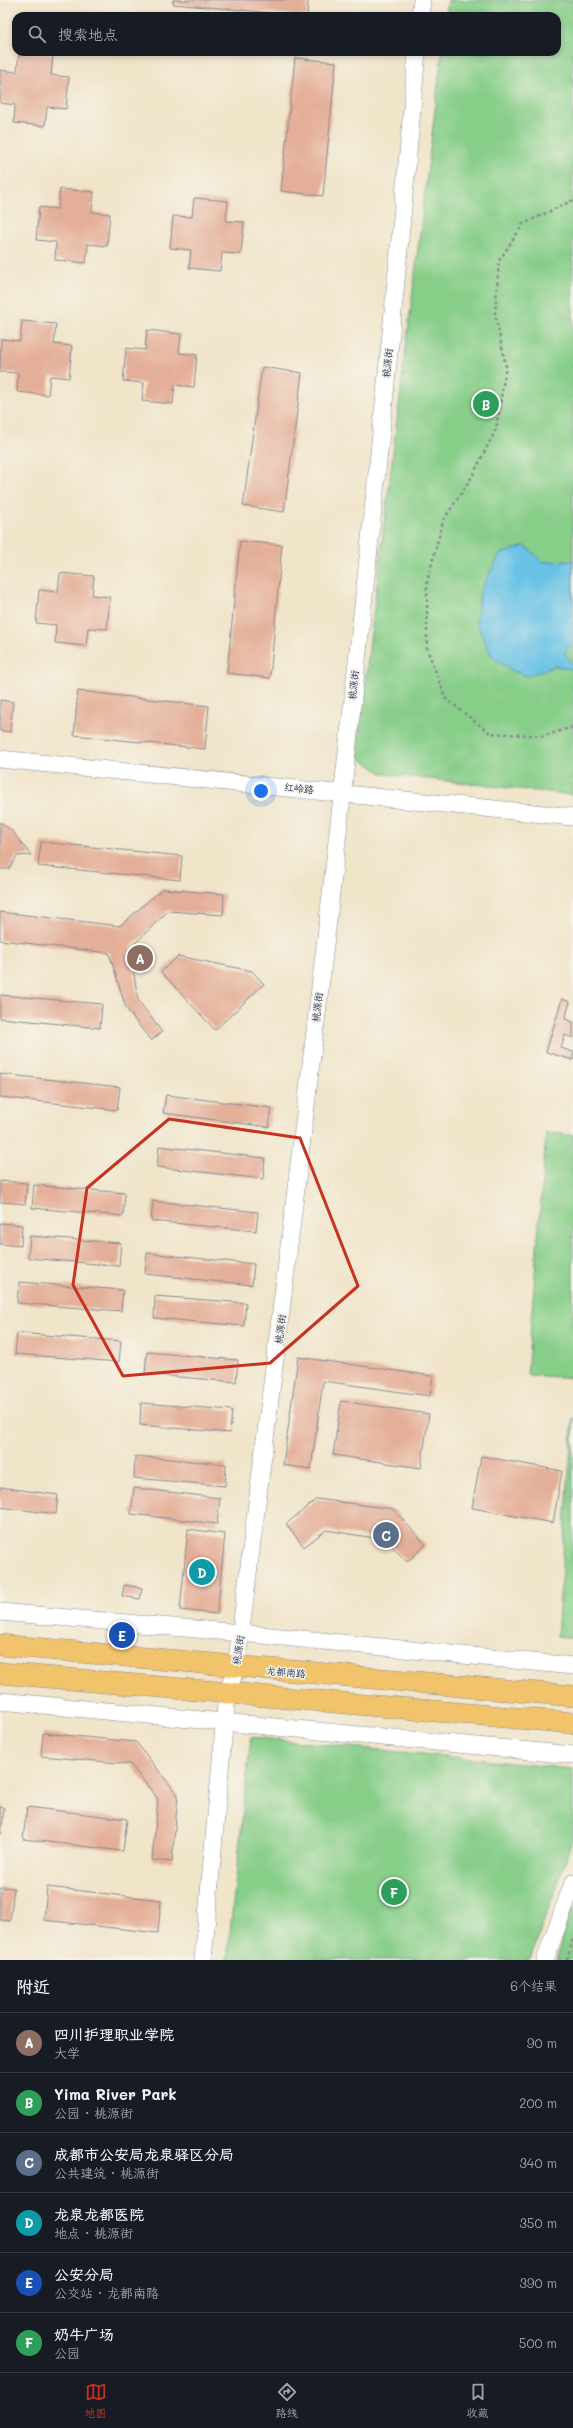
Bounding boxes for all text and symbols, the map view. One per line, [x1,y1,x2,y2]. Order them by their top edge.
search box [12,12,561,56]
icon: search [26,23,48,45]
text: 搜索地点 [58,24,118,44]
street label: 桃源街 [378,347,396,379]
pin: B [473,389,499,419]
street label: 桃源街 [344,669,362,701]
street label: 红岭路 [283,779,315,797]
your location [251,781,271,801]
pin: A [127,943,153,973]
street label: 桃源街 [308,991,326,1023]
street label: 桃源街 [271,1313,289,1345]
pin: C [373,1520,399,1550]
pin: D [189,1557,215,1587]
pin: E [109,1620,135,1650]
street label: 桃源街 [229,1634,247,1666]
street label: 龙都南路 [265,1663,307,1681]
pin: F [381,1877,407,1907]
text: 附近 [16,1975,50,1997]
text: 6个结果 [510,1977,557,1994]
text: 四川护理职业学院 [54,2024,174,2044]
text: A [24,2034,34,2051]
text: 90 m [527,2034,557,2051]
text: 大学 [54,2044,80,2061]
text: Yima River Park [54,2084,177,2104]
text: B [25,2094,33,2111]
text: 200 m [519,2094,557,2111]
text: 公园 · 桃源街 [54,2104,133,2121]
text: 成都市公安局龙泉驿区分局 [54,2144,234,2164]
text: C [24,2154,34,2171]
text: 340 m [519,2154,557,2171]
text: 公共建筑 · 桃源街 [54,2164,159,2181]
text: 龙泉龙都医院 [54,2204,144,2224]
text: D [24,2214,34,2231]
text: 350 m [519,2214,557,2231]
text: 地点 · 桃源街 [54,2224,133,2241]
text: 公安分局 [54,2264,114,2284]
text: E [25,2274,33,2291]
text: 390 m [519,2274,557,2291]
text: 公交站 · 龙都南路 [54,2284,159,2301]
text: 奶牛广场 [54,2324,114,2344]
text: F [25,2334,33,2351]
text: 500 m [519,2334,557,2351]
text: 公园 [54,2344,80,2361]
tab: 地图 [85,2381,107,2420]
tab: 路线 [276,2381,298,2420]
tab: 收藏 [467,2381,489,2420]

